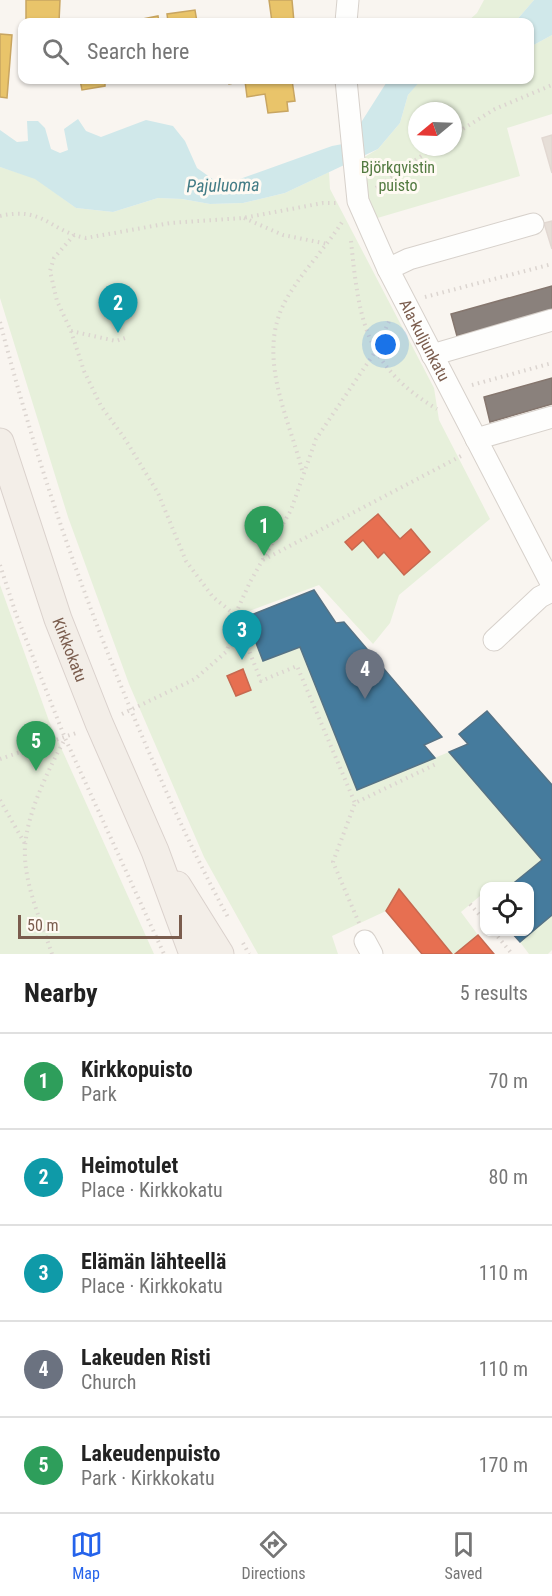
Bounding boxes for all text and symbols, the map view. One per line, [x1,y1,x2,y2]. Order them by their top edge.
search box [18,18,534,84]
icon: search [39,35,72,68]
text: Search here [87,39,189,64]
north arrow [408,102,462,156]
park label: Björkqvistin puisto [361,158,435,195]
water label: Pajuluoma [186,174,260,196]
pin: 2 [98,284,138,333]
street label: Ala-kuljunkatu [396,296,454,384]
your location [371,330,400,359]
pin: 1 [244,506,284,556]
pin: 3 [222,610,262,660]
street label: Kirkkokatu [49,615,91,684]
pin: 4 [346,650,385,699]
pin: 5 [16,722,56,771]
map controls [480,882,534,936]
button: locate [480,882,534,936]
scale bar [18,912,182,940]
text: 50 m [27,916,59,935]
text: Nearby [24,978,98,1008]
text: 5 results [460,981,528,1005]
text: Kirkkopuisto [81,1057,193,1082]
text: 1 [38,1069,49,1093]
text: 70 m [489,1069,528,1093]
text: Park [81,1082,117,1106]
text: Heimotulet [81,1153,178,1178]
text: 2 [38,1165,49,1189]
text: 80 m [489,1165,528,1189]
text: Place · Kirkkokatu [81,1178,223,1202]
text: Elämän lähteellä [81,1249,226,1274]
text: 3 [38,1261,49,1285]
text: 110 m [479,1261,528,1285]
text: Place · Kirkkokatu [81,1274,223,1298]
text: Lakeuden Risti [81,1345,211,1370]
text: 4 [38,1357,49,1381]
text: 110 m [479,1357,528,1381]
text: Church [81,1370,136,1394]
text: Lakeudenpuisto [81,1441,220,1466]
text: 5 [38,1453,49,1477]
text: 170 m [479,1453,528,1477]
text: Park · Kirkkokatu [81,1466,215,1490]
tab: Map [70,1528,103,1583]
tab: Directions [242,1528,305,1583]
tab: Saved [444,1528,482,1583]

